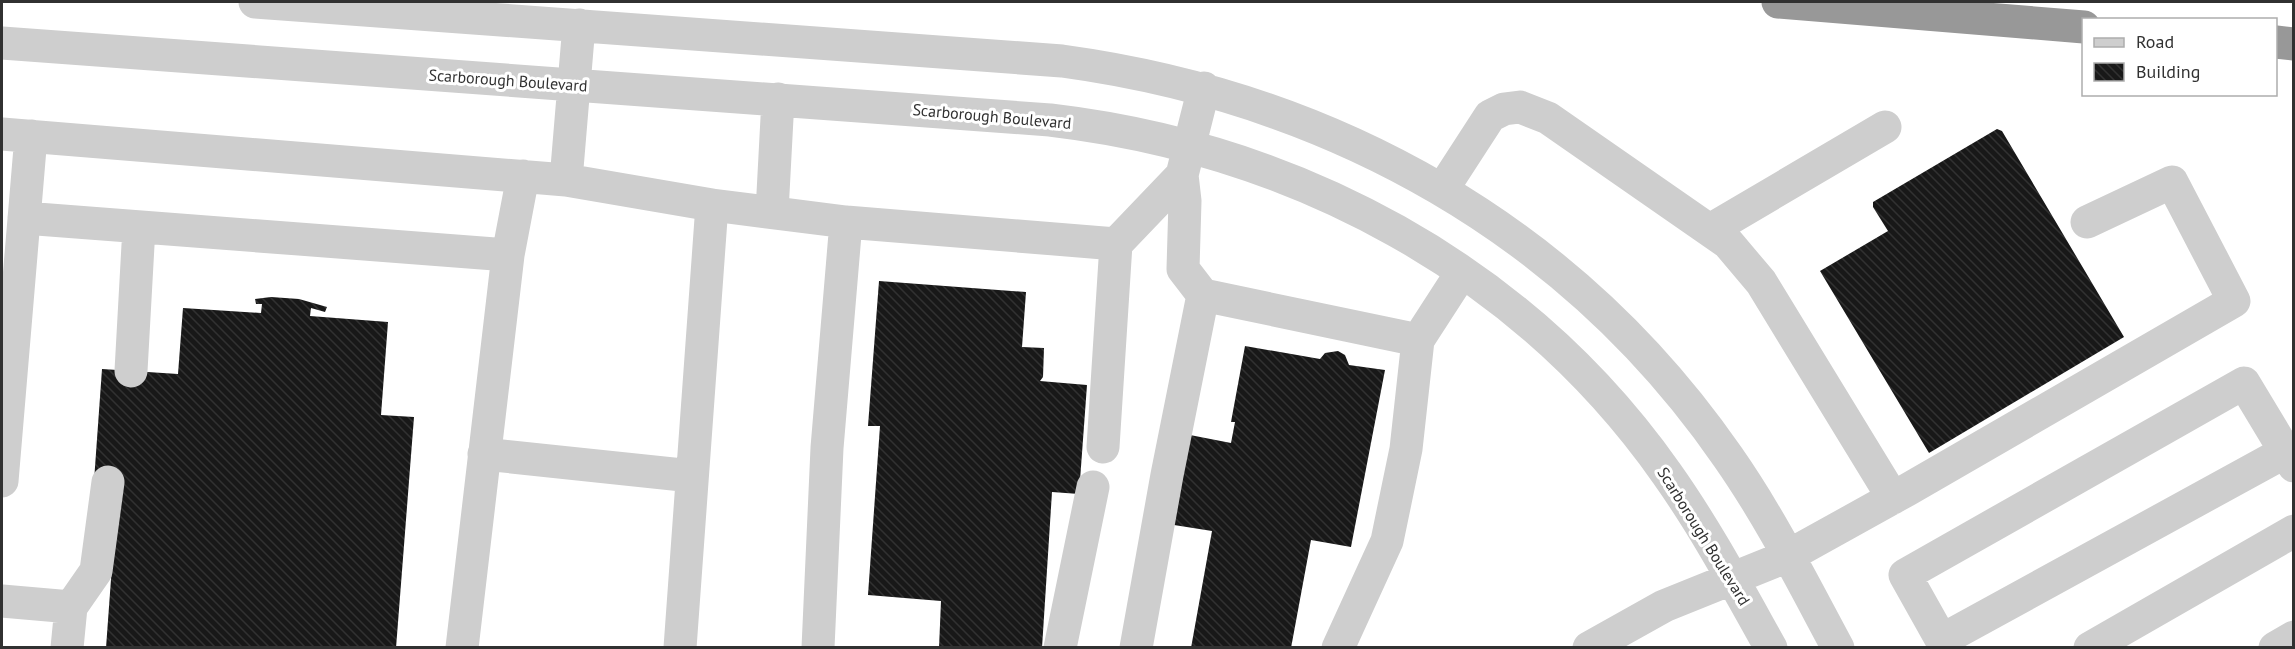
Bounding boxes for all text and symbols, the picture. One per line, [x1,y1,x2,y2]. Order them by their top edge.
legend [2082,18,2277,96]
text: Road [2136,30,2174,53]
text: Building [2136,60,2200,83]
street label: Scarborough Boulevard [428,64,588,96]
street label: Scarborough Boulevard [912,99,1072,133]
street label: Scarborough Boulevard [1653,463,1755,609]

